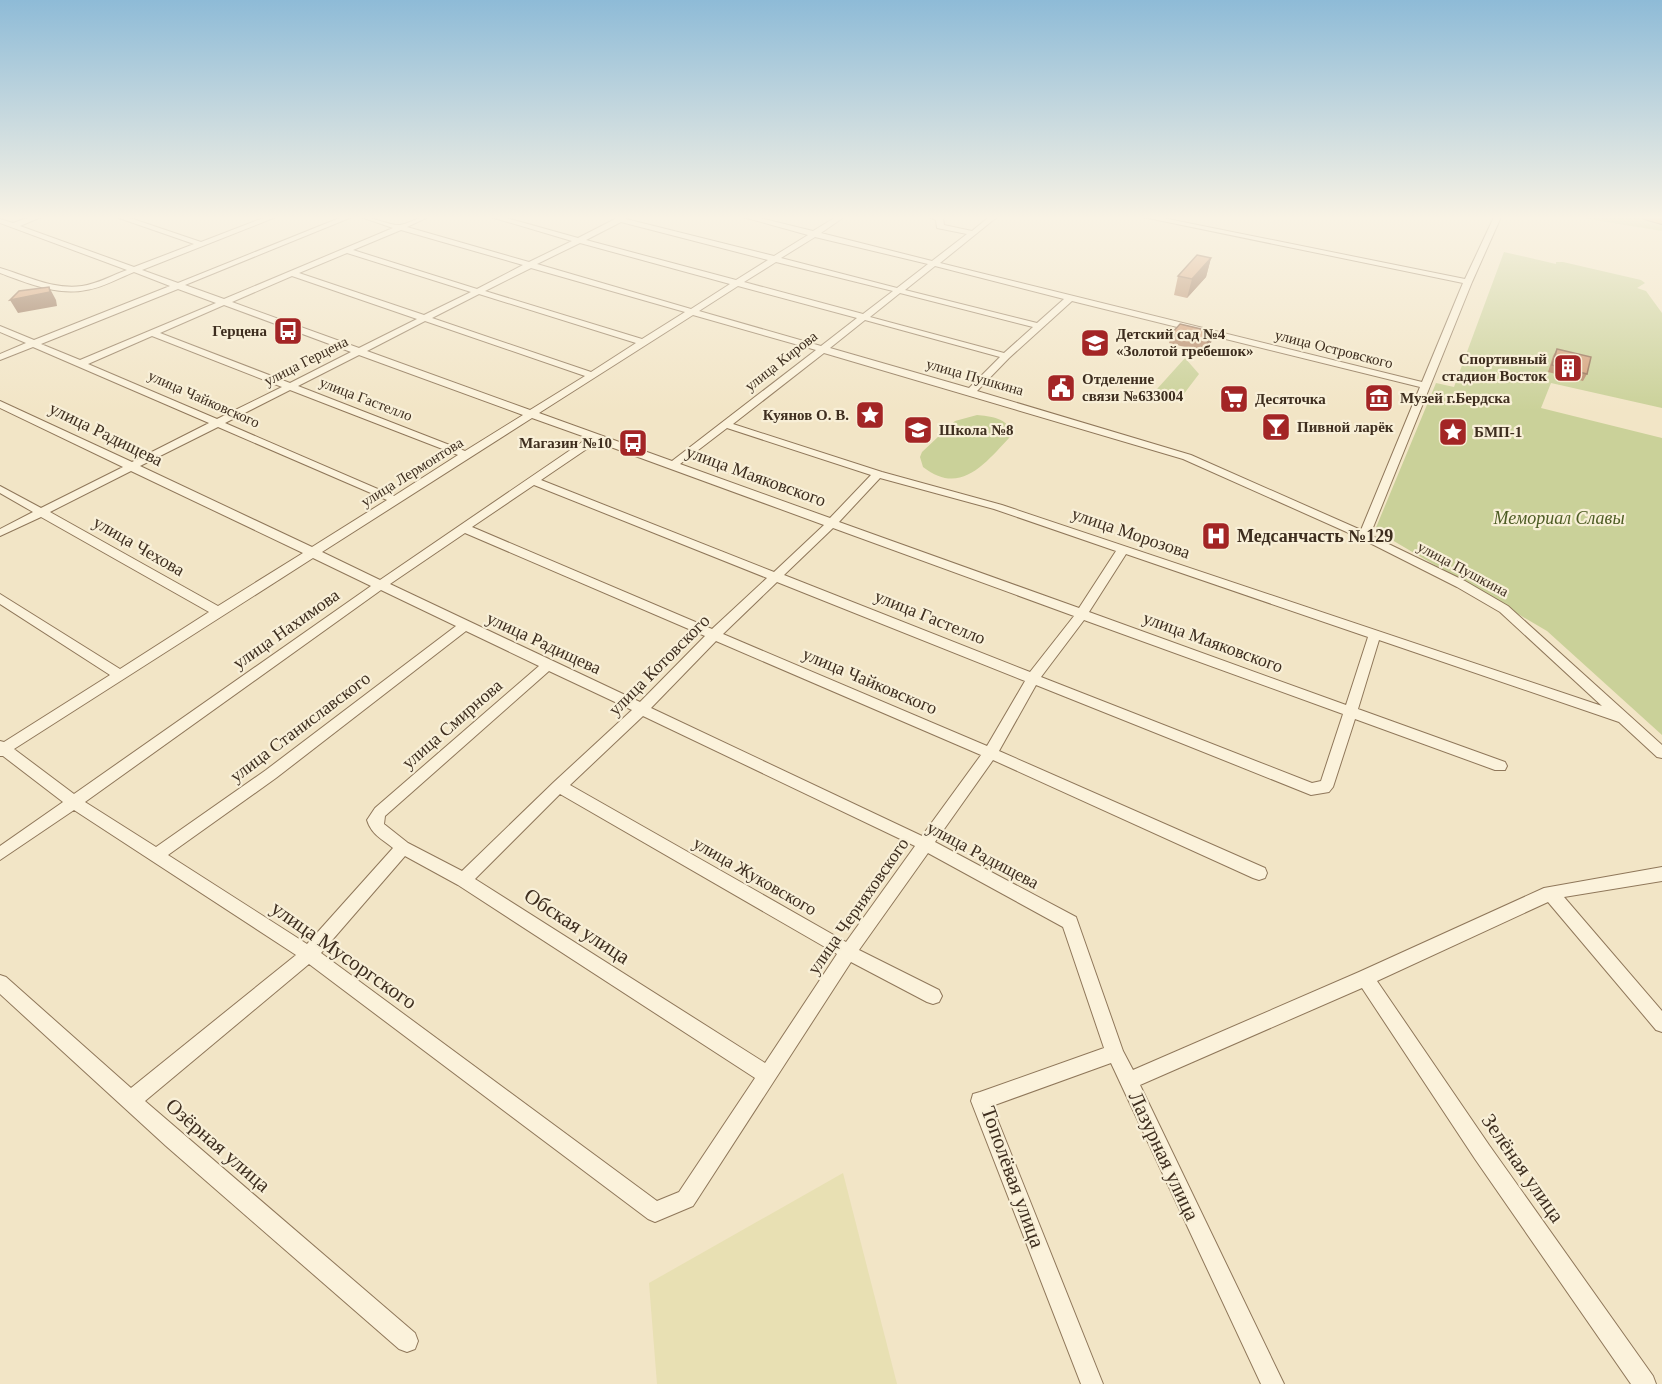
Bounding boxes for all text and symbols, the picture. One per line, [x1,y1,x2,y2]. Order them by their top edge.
bus stop icon: Герцена [272,315,304,347]
place label: Герцена [212,323,268,339]
place label: Детский сад №4 «Золотой гребешок» [1116,326,1254,359]
school or university icon: Детский сад №4 «Золотой гребешок» [1079,327,1111,359]
street label: улица Островского [1273,327,1395,371]
street label: улица Кирова [742,328,821,394]
street label: улица Герцена [261,333,351,389]
place label: Спортивный стадион Восток [1442,351,1547,384]
building icon: Спортивный стадион Восток [1552,352,1584,384]
street label: улица Пушкина [924,355,1026,399]
street label: улица Чайковского [146,367,262,431]
place label: Отделение связи №633004 [1082,371,1184,404]
public building icon: Отделение связи №633004 [1045,372,1077,404]
street label: улица Гастелло [317,374,415,424]
museum icon: Музей г.Бердска [1363,382,1395,414]
supermarket icon: Десяточка [1218,383,1250,415]
place label: Музей г.Бердска [1400,390,1511,406]
place label: Десяточка [1255,391,1326,407]
street label: улица Радищева [46,398,166,470]
place icon: Куянов О. В. [854,399,886,431]
place label: Куянов О. В. [763,407,849,423]
bar icon: Пивной ларёк [1260,411,1292,443]
school or university icon: Школа №8 [902,414,934,446]
place icon: БМП-1 [1437,416,1469,448]
place label: Пивной ларёк [1297,419,1394,435]
place label: Школа №8 [939,422,1013,438]
place label: БМП-1 [1474,424,1522,440]
bus stop icon: Магазин №10 [617,427,649,459]
street label: улица Лермонтова [358,434,466,510]
place label: Магазин №10 [519,435,612,451]
street label: улица Маяковского [683,441,829,511]
street label: улица Морозова [1069,503,1193,563]
park label: Мемориал Славы [1492,508,1625,528]
street label: улица Чехова [90,512,188,580]
hospital icon: Медсанчасть №129 [1200,520,1232,552]
place label: Медсанчасть №129 [1237,526,1393,546]
street label: улица Пушкина [1415,538,1512,600]
street label: улица Нахимова [229,585,343,673]
street label: улица Гастелло [872,586,988,648]
street label: улица Маяковского [1140,607,1286,677]
street label: улица Радищева [484,608,604,678]
street label: улица Котовского [604,610,714,720]
street label: улица Чайковского [800,644,940,718]
street label: улица Станиславского [226,668,374,786]
street label: улица Смирнова [398,675,506,773]
street label: улица Радищева [924,817,1042,893]
street label: улица Жуковского [690,833,820,919]
street label: улица Черняховского [803,834,913,978]
street label: Обская улица [520,883,635,969]
street label: улица Мусоргского [267,896,421,1014]
street label: Лазурная улица [1124,1088,1205,1225]
street label: Озёрная улица [161,1093,276,1197]
street label: Тополёвая улица [976,1103,1050,1252]
street label: Зелёная улица [1477,1109,1570,1227]

